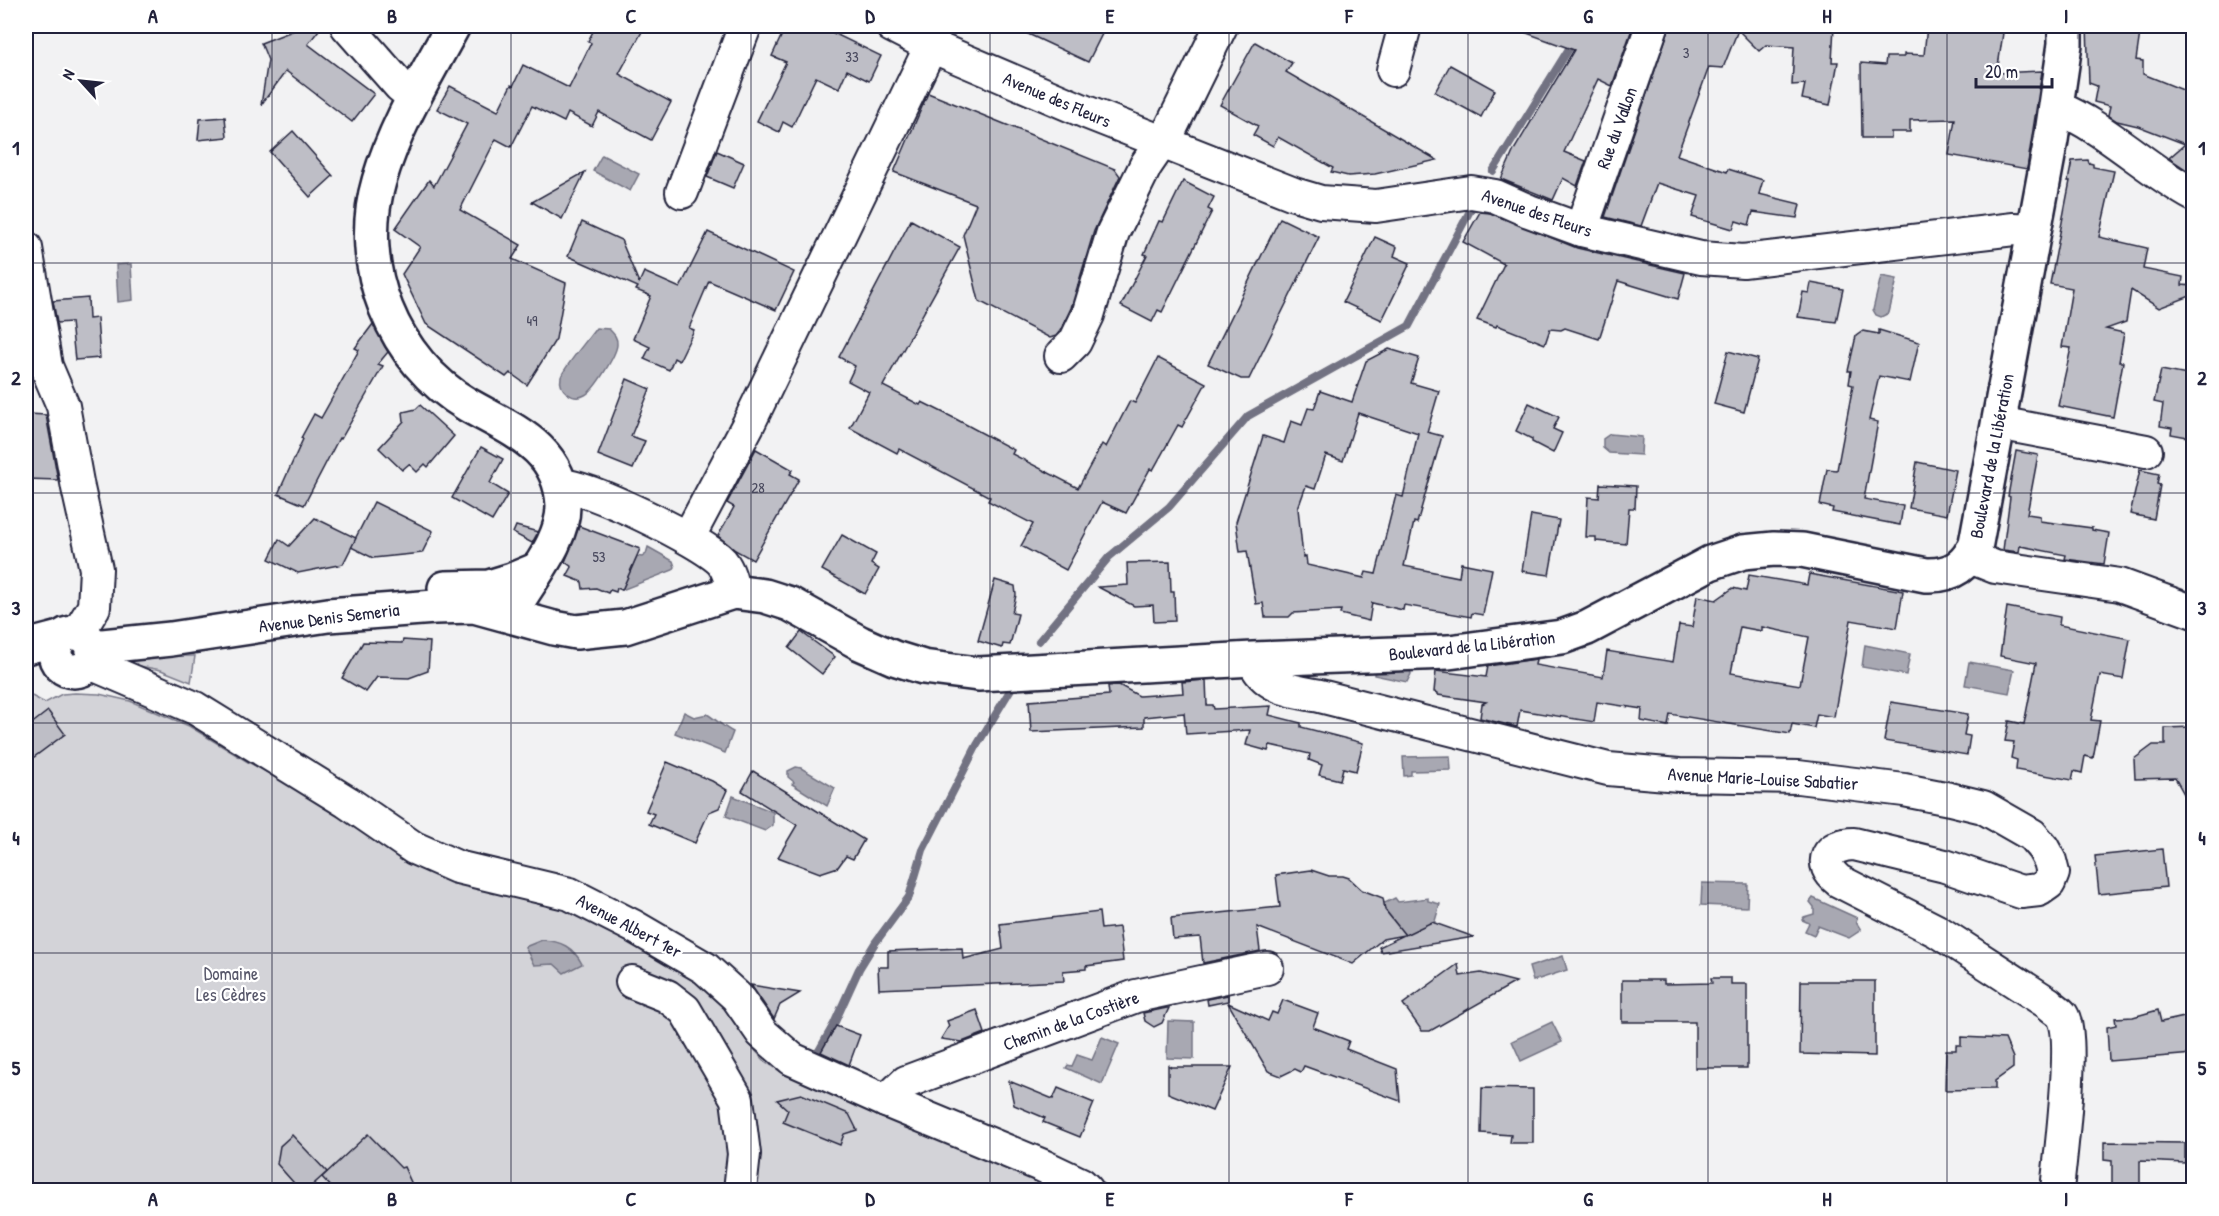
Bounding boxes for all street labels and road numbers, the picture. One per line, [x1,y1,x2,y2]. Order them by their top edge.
street label: Avenue des Fleurs [999,66,1115,134]
street label: Rue du Vallon [1590,83,1643,172]
street label: Avenue des Fleurs [1479,182,1596,243]
street label: Boulevard de la Libération [1963,372,2020,540]
street label: Avenue Denis Semeria [257,596,401,639]
street label: Boulevard de la Libération [1388,624,1556,667]
street label: Avenue Marie-Louise Sabatier [1667,761,1859,796]
street label: Avenue Albert 1er [572,887,686,964]
street label: Chemin de la Costière [999,984,1142,1057]

